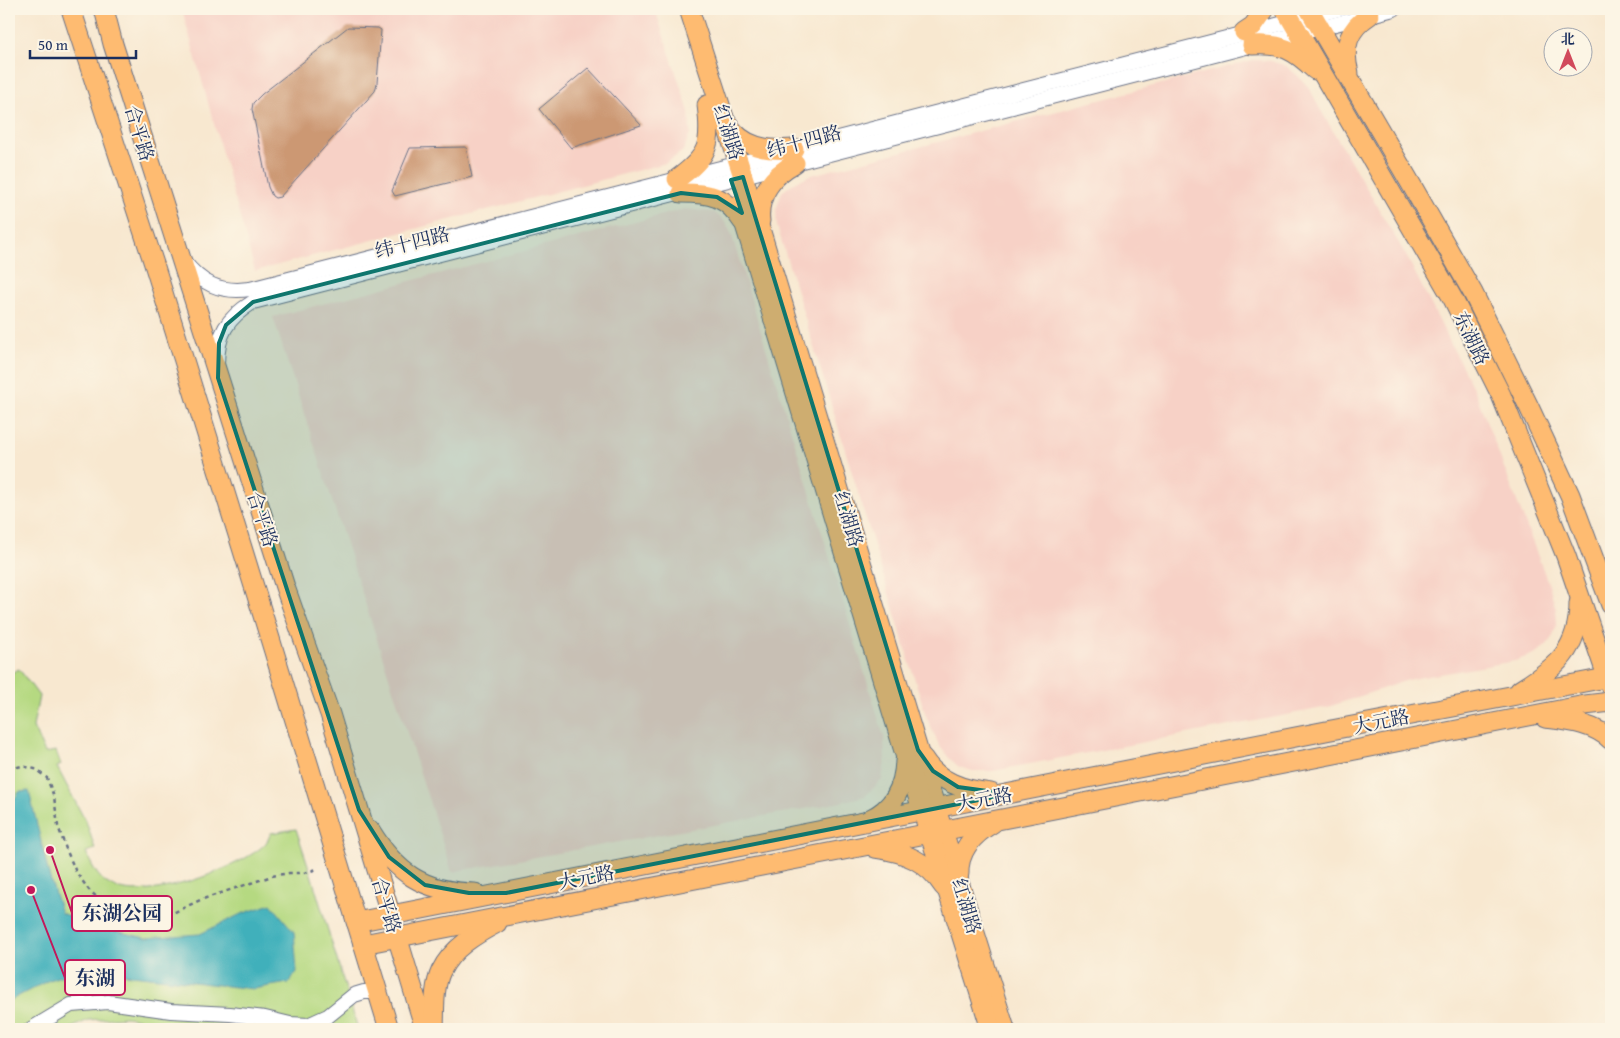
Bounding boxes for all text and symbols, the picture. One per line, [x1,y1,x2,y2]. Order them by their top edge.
scale bar [30,28,136,60]
north arrow [1542,28,1592,78]
text: 北 [1561,29,1575,49]
text: 50 m [38,34,69,55]
street label: 红湖路 [707,101,751,163]
street label: 合平路 [118,102,162,164]
street label: 纬十四路 [764,118,844,164]
street label: 纬十四路 [372,219,452,265]
street label: 东湖路 [1447,306,1497,370]
street label: 合平路 [241,488,285,550]
street label: 红湖路 [827,488,871,550]
street label: 大元路 [1350,702,1412,740]
street label: 大元路 [953,780,1015,818]
street label: 大元路 [555,858,617,896]
street label: 合平路 [365,874,409,936]
street label: 红湖路 [945,875,989,937]
callout: 东湖公园 [72,896,172,931]
text: 东湖公园 [82,898,162,927]
callout: 东湖 [65,960,125,995]
text: 东湖 [75,963,115,992]

